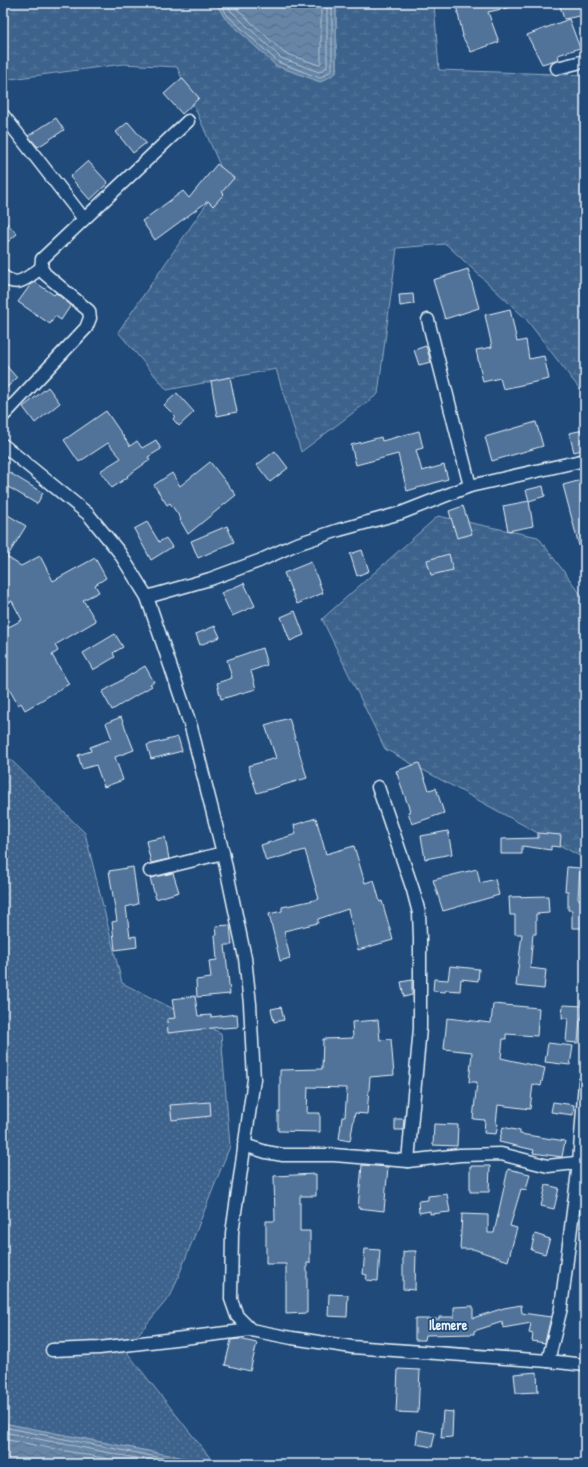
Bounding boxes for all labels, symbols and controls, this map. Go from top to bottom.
district label: Ilemere [429,1315,468,1334]

